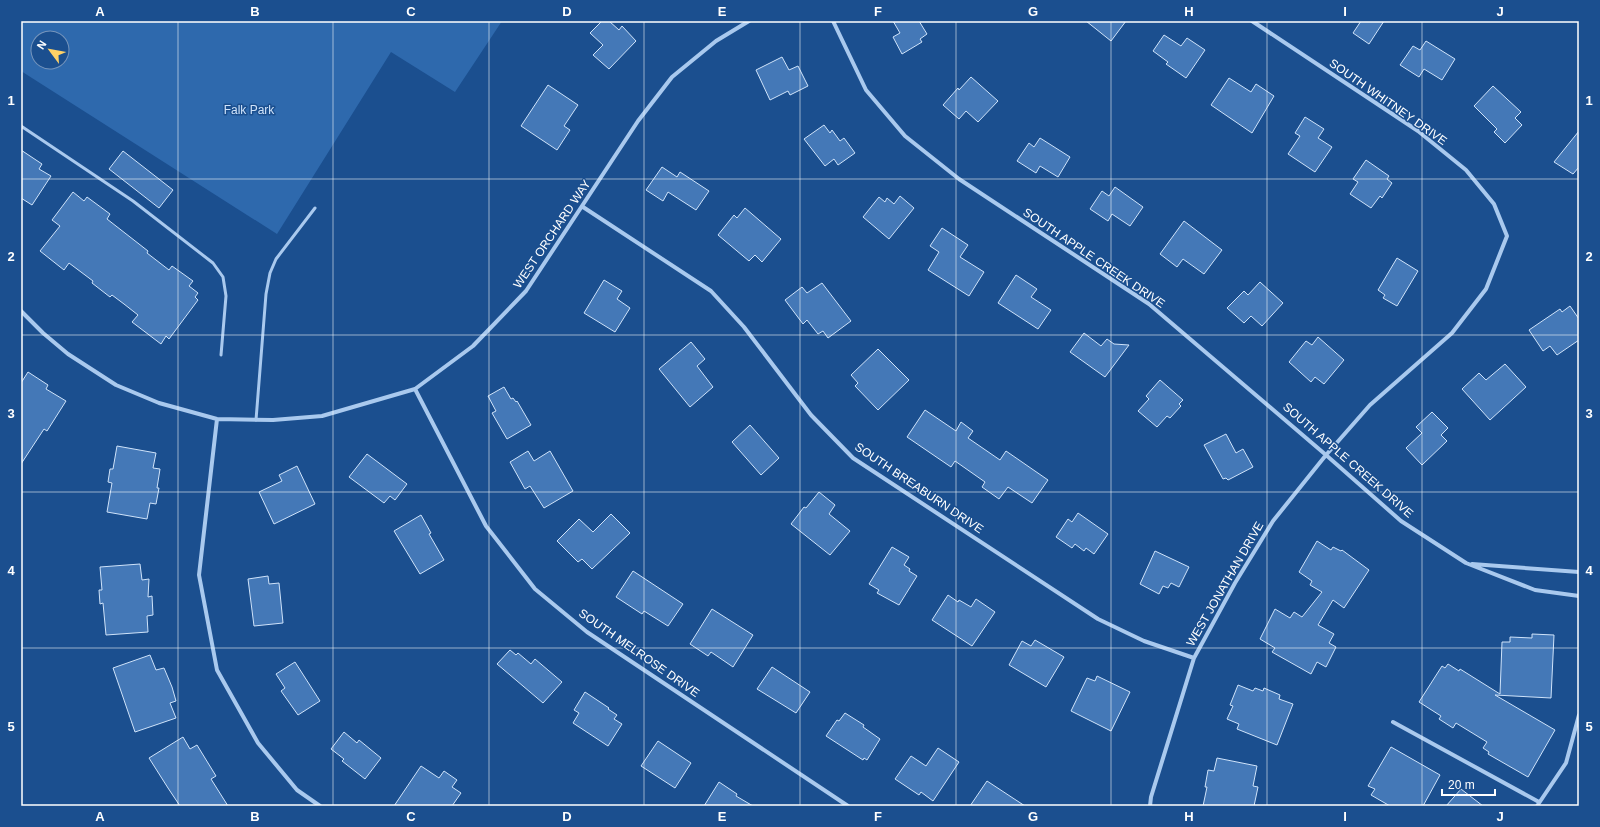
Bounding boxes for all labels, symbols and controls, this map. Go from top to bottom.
text: A [95,4,105,19]
text: B [250,4,260,19]
text: C [406,4,416,19]
text: D [562,4,572,19]
text: E [718,4,727,19]
text: F [874,4,882,19]
text: G [1028,4,1038,19]
text: H [1184,4,1194,19]
text: I [1343,4,1347,19]
text: J [1496,4,1504,19]
north arrow [30,30,70,70]
text: N [34,38,49,51]
street label: SOUTH WHITNEY DRIVE [1326,56,1450,148]
text: 1 [7,93,15,108]
text: 1 [1585,93,1593,108]
park label: Falk Park [224,103,275,117]
street label: WEST ORCHARD WAY [510,177,594,291]
street label: SOUTH APPLE CREEK DRIVE [1020,205,1168,311]
text: 2 [7,249,15,264]
text: 2 [1585,249,1593,264]
street label: SOUTH APPLE CREEK DRIVE [1280,400,1416,520]
text: 3 [7,406,15,421]
text: 3 [1585,406,1593,421]
street label: SOUTH BREABURN DRIVE [852,440,986,536]
street label: WEST JONATHAN DRIVE [1184,519,1266,649]
text: 4 [7,563,15,578]
text: 4 [1585,563,1593,578]
street label: SOUTH MELROSE DRIVE [576,606,702,700]
text: 5 [7,719,15,734]
text: 5 [1585,719,1593,734]
scale bar [1442,771,1495,797]
text: 20 m [1448,778,1475,792]
text: A [95,809,105,824]
text: B [250,809,260,824]
text: C [406,809,416,824]
text: D [562,809,572,824]
text: E [718,809,727,824]
text: F [874,809,882,824]
text: G [1028,809,1038,824]
text: H [1184,809,1194,824]
text: I [1343,809,1347,824]
text: J [1496,809,1504,824]

